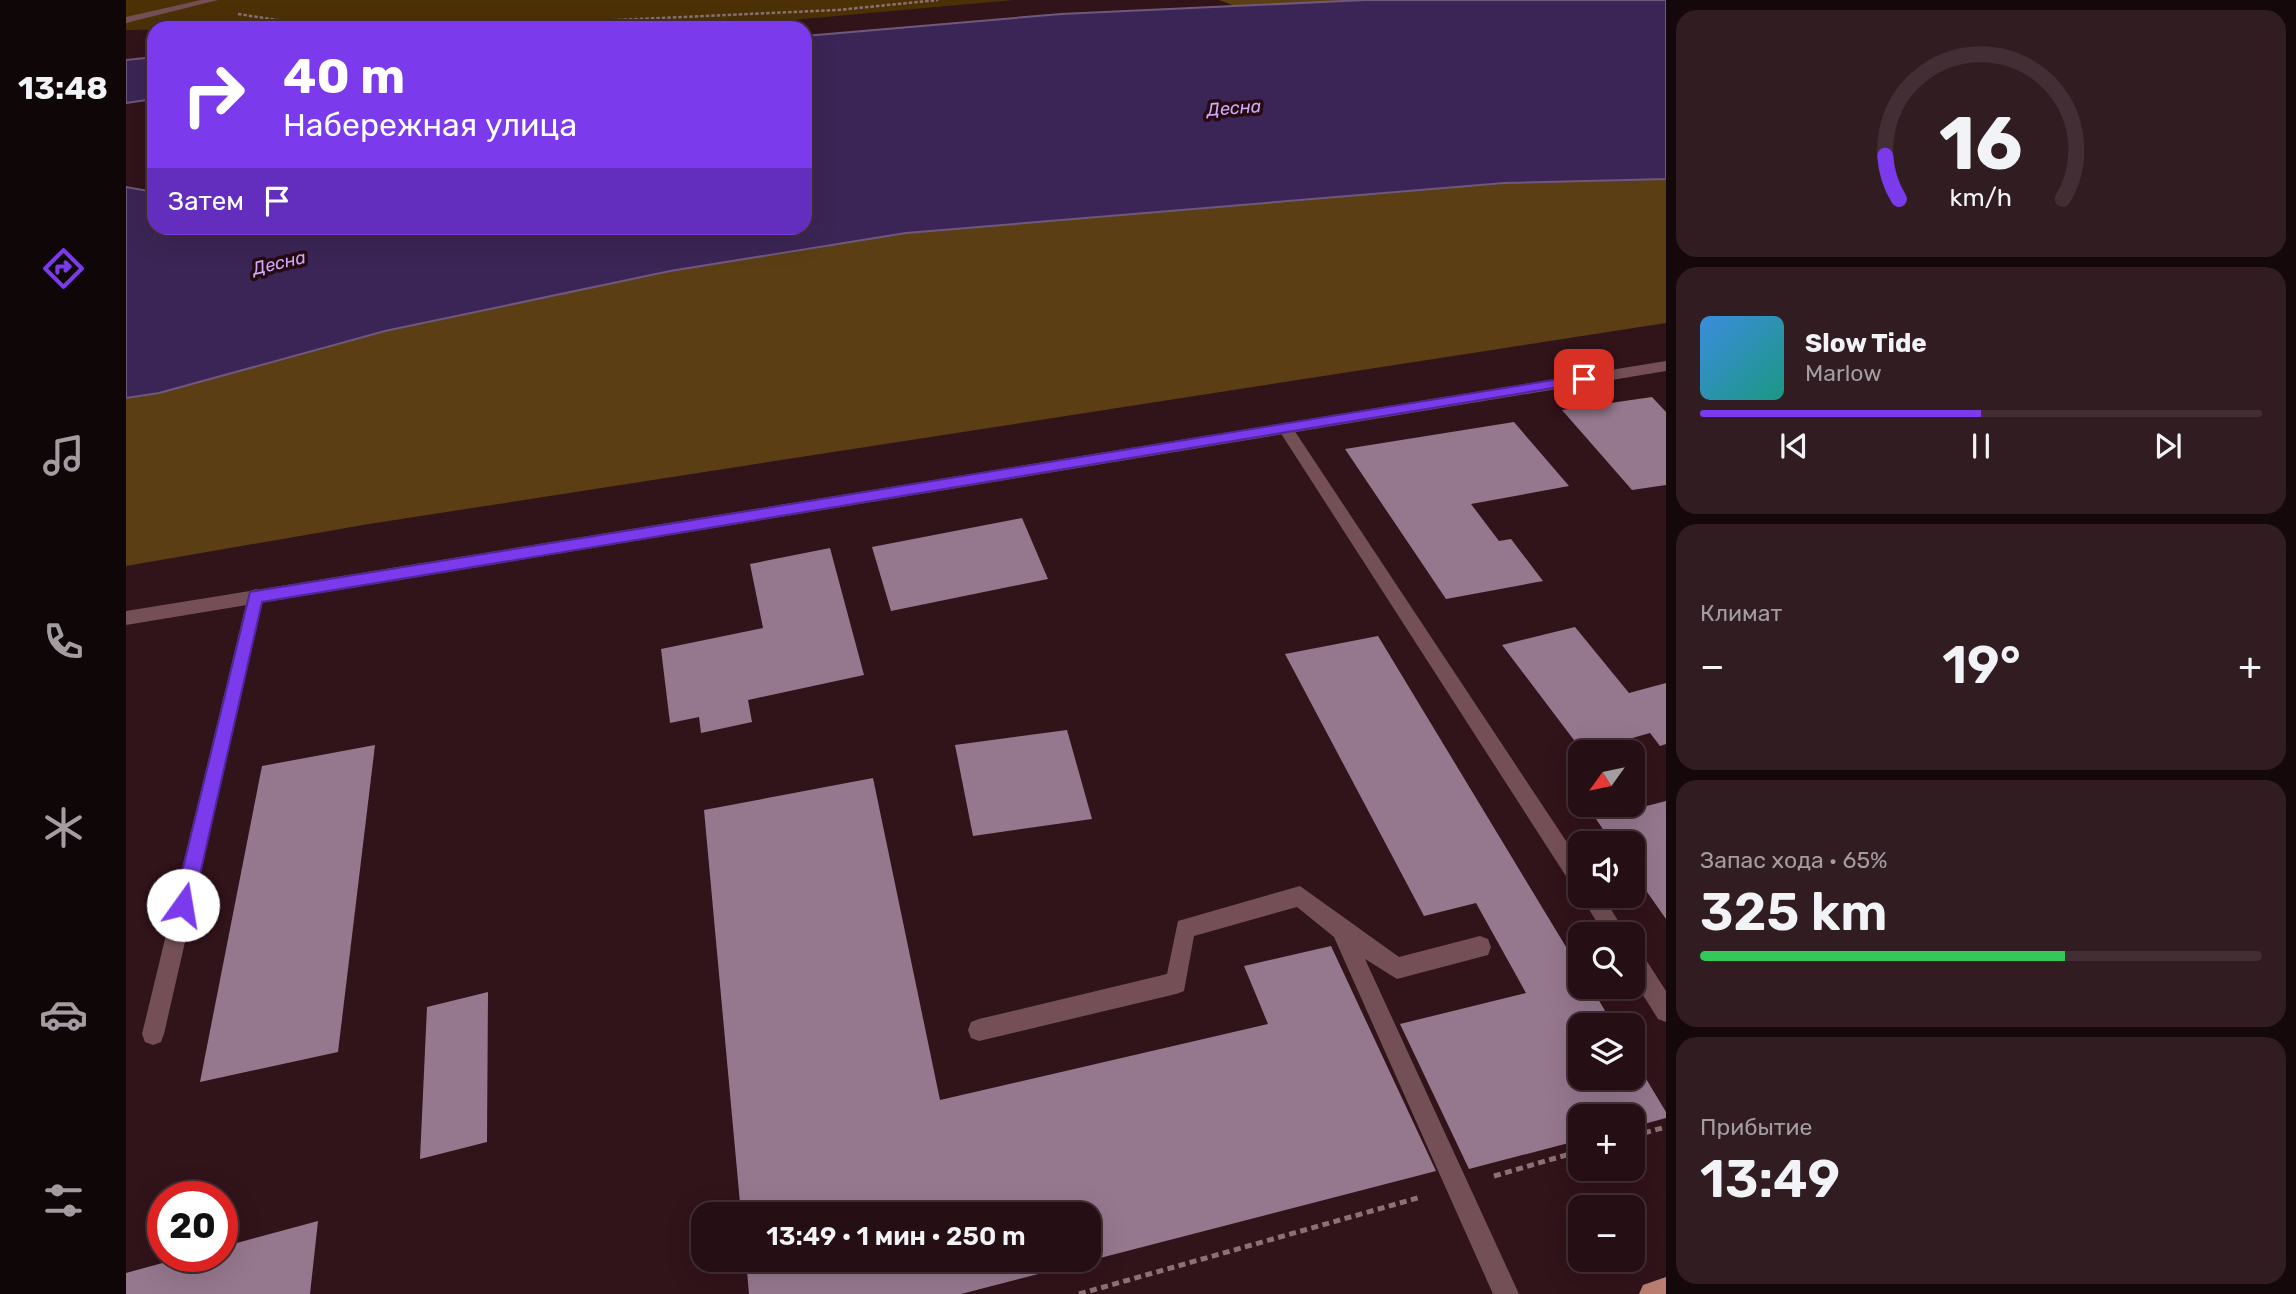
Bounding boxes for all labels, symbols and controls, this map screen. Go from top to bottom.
text: 40 m [283,47,405,105]
icon: right [168,49,259,140]
text: 13:48 [18,69,108,107]
water label: Десна [1204,95,1262,121]
text: 16 [1939,102,2023,188]
text: Набережная улица [283,106,577,144]
icon: arrive [258,182,296,220]
text: km/h [1950,183,2012,212]
text: Затем [168,186,244,217]
icon: directions [39,244,88,293]
water label: Десна [248,246,308,280]
text: Slow Tide [1805,328,1927,359]
pin [1554,349,1614,409]
text: Marlow [1805,359,1882,387]
icon: arrive [1565,360,1603,398]
icon: previous [1775,427,1813,465]
icon: pause [1962,427,2000,465]
icon: next [2149,427,2187,465]
icon: music [39,431,88,480]
text: Климат [1700,599,1782,627]
icon: phone [39,617,88,666]
text: 19° [1942,634,2021,696]
text: − [1700,643,1725,689]
text: + [2238,643,2262,689]
north arrow [1568,740,1645,817]
map controls [1568,740,1645,1272]
icon: climate [39,803,88,852]
button: sound [1568,831,1645,908]
text: Запас хода · 65% [1700,846,1888,874]
position arrow [146,868,220,942]
text: 325 km [1700,881,1888,943]
button: search [1568,922,1645,999]
icon: car [39,990,88,1039]
button: layers [1568,1013,1645,1090]
button: + [1568,1104,1645,1181]
text: Прибытие [1700,1113,1812,1141]
text: 13:49 [1700,1148,1840,1210]
icon: filters [39,1176,88,1225]
speed limit sign: 20 [147,1181,238,1272]
button: − [1568,1195,1645,1272]
text: 13:49 · 1 мин · 250 m [766,1221,1026,1252]

